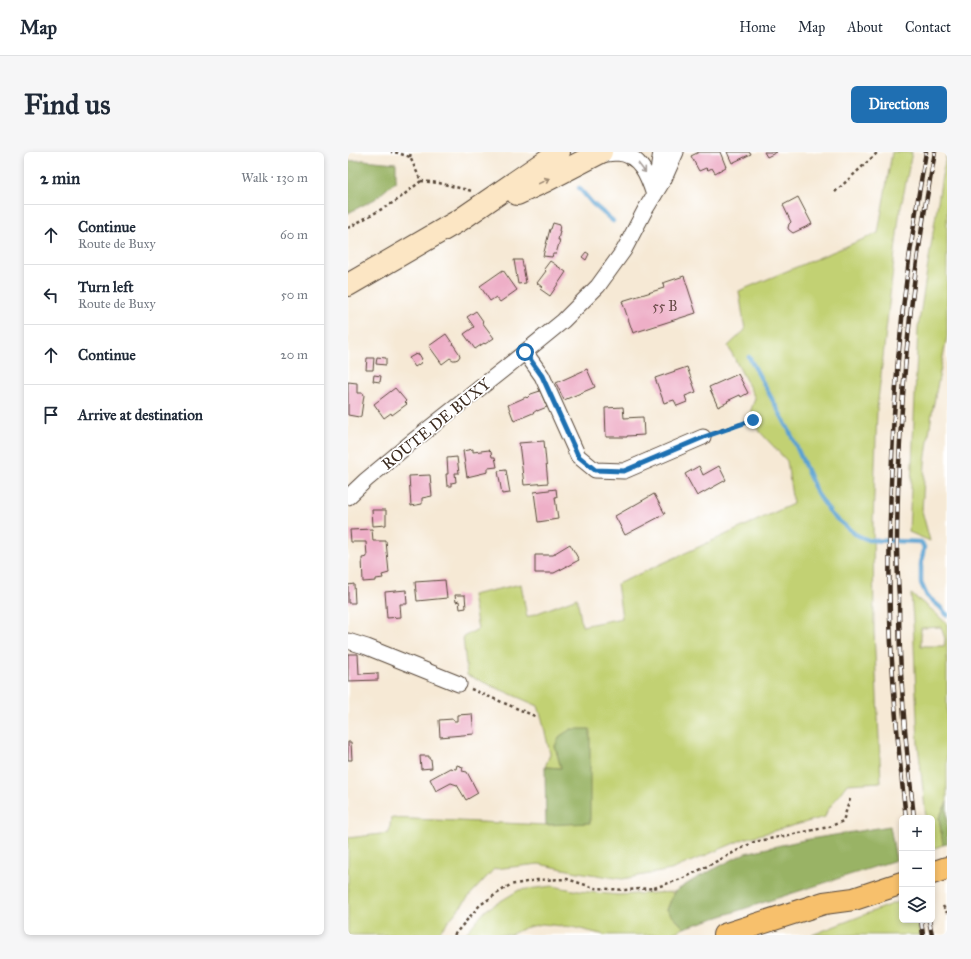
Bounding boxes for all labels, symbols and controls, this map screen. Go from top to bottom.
text: Map [20,16,57,39]
text: Home [739,19,776,36]
text: Map [798,19,825,36]
text: About [847,19,883,36]
text: Contact [905,19,951,36]
button: Directions [851,86,947,123]
text: Find us [24,87,110,122]
one-way arrow [638,163,647,174]
text: 2 min [40,168,80,189]
text: Walk · 130 m [241,170,308,186]
one-way arrow [537,177,549,184]
text: Continue [78,218,136,236]
icon: ahead [40,224,62,246]
text: 60 m [280,227,308,243]
text: Route de Buxy [78,236,156,252]
text: Turn left [78,278,134,296]
icon: left [40,284,62,306]
text: 50 m [281,287,308,303]
text: Route de Buxy [78,296,156,312]
house number: 55 B [652,298,678,315]
route start [516,343,534,361]
icon: ahead [40,344,62,366]
text: Continue [78,346,136,364]
text: 20 m [280,347,308,363]
street label: ROUTE DE BUXY [378,374,495,474]
icon: arrive [40,404,62,426]
text: Arrive at destination [78,406,203,424]
route end [744,411,762,429]
map controls [899,815,935,923]
button: + [899,815,935,851]
button: − [899,851,935,887]
button: layers [899,887,935,923]

